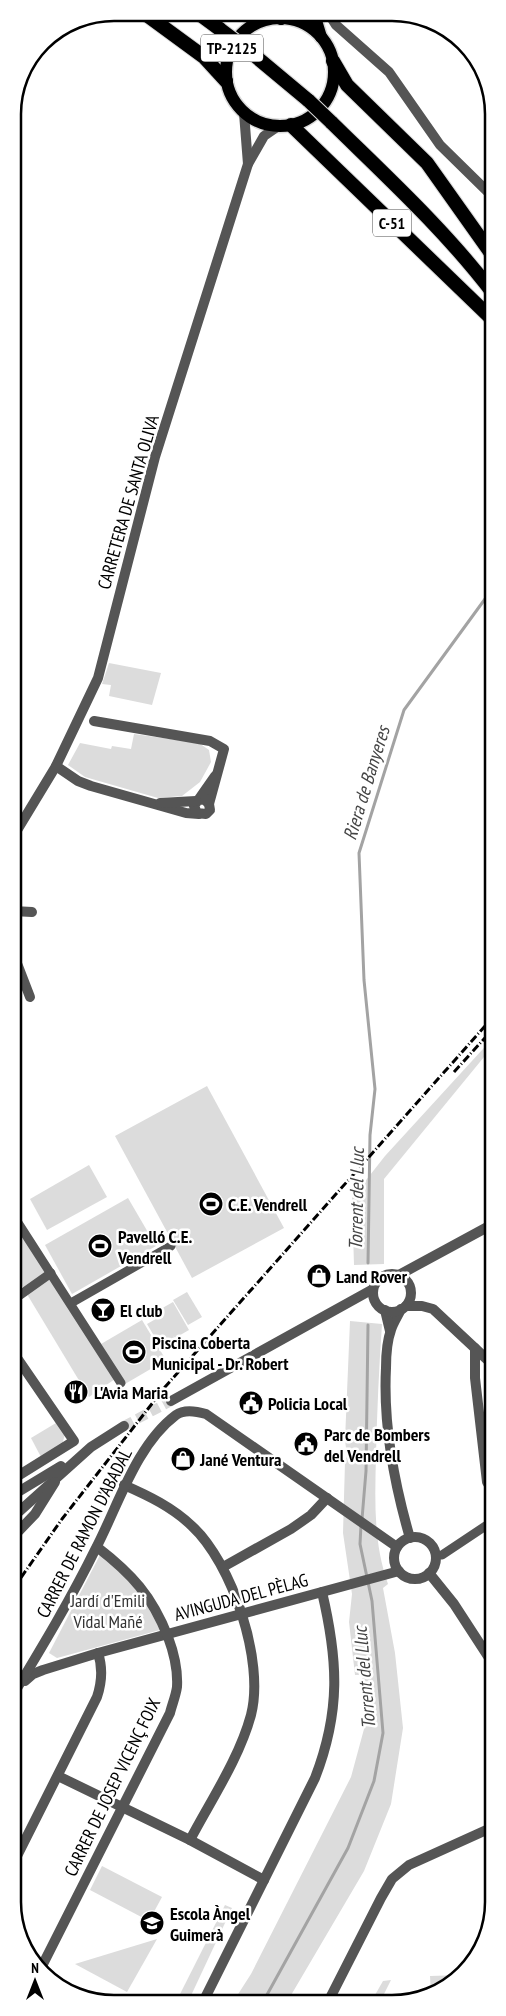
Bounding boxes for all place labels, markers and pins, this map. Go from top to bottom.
sports icon: C.E. Vendrell [198,1191,224,1217]
place label: C.E. Vendrell [228,1193,308,1216]
place label: Pavelló C.E. Vendrell [117,1225,192,1269]
sports icon: Pavelló C.E. Vendrell [87,1233,113,1259]
shop icon: Land Rover [306,1263,332,1289]
place label: Land Rover [336,1265,408,1288]
bar icon: El club [90,1297,116,1323]
place label: El club [120,1299,163,1322]
place label: Piscina Coberta Municipal - Dr. Robert [152,1331,289,1375]
sports icon: Piscina Coberta Municipal - Dr. Robert [121,1339,147,1365]
restaurant icon: L'Avia Maria [63,1379,89,1405]
place label: L'Avia Maria [94,1381,168,1404]
public building icon: Policia Local [238,1390,264,1416]
place label: Policia Local [268,1392,348,1415]
place label: Parc de Bombers del Vendrell [324,1423,430,1467]
public building icon: Parc de Bombers del Vendrell [293,1431,319,1457]
shop icon: Jané Ventura [170,1446,196,1472]
place label: Jané Ventura [199,1448,281,1471]
place label: Escola Àngel Guimerà [170,1902,251,1946]
school or university icon: Escola Àngel Guimerà [139,1910,165,1936]

